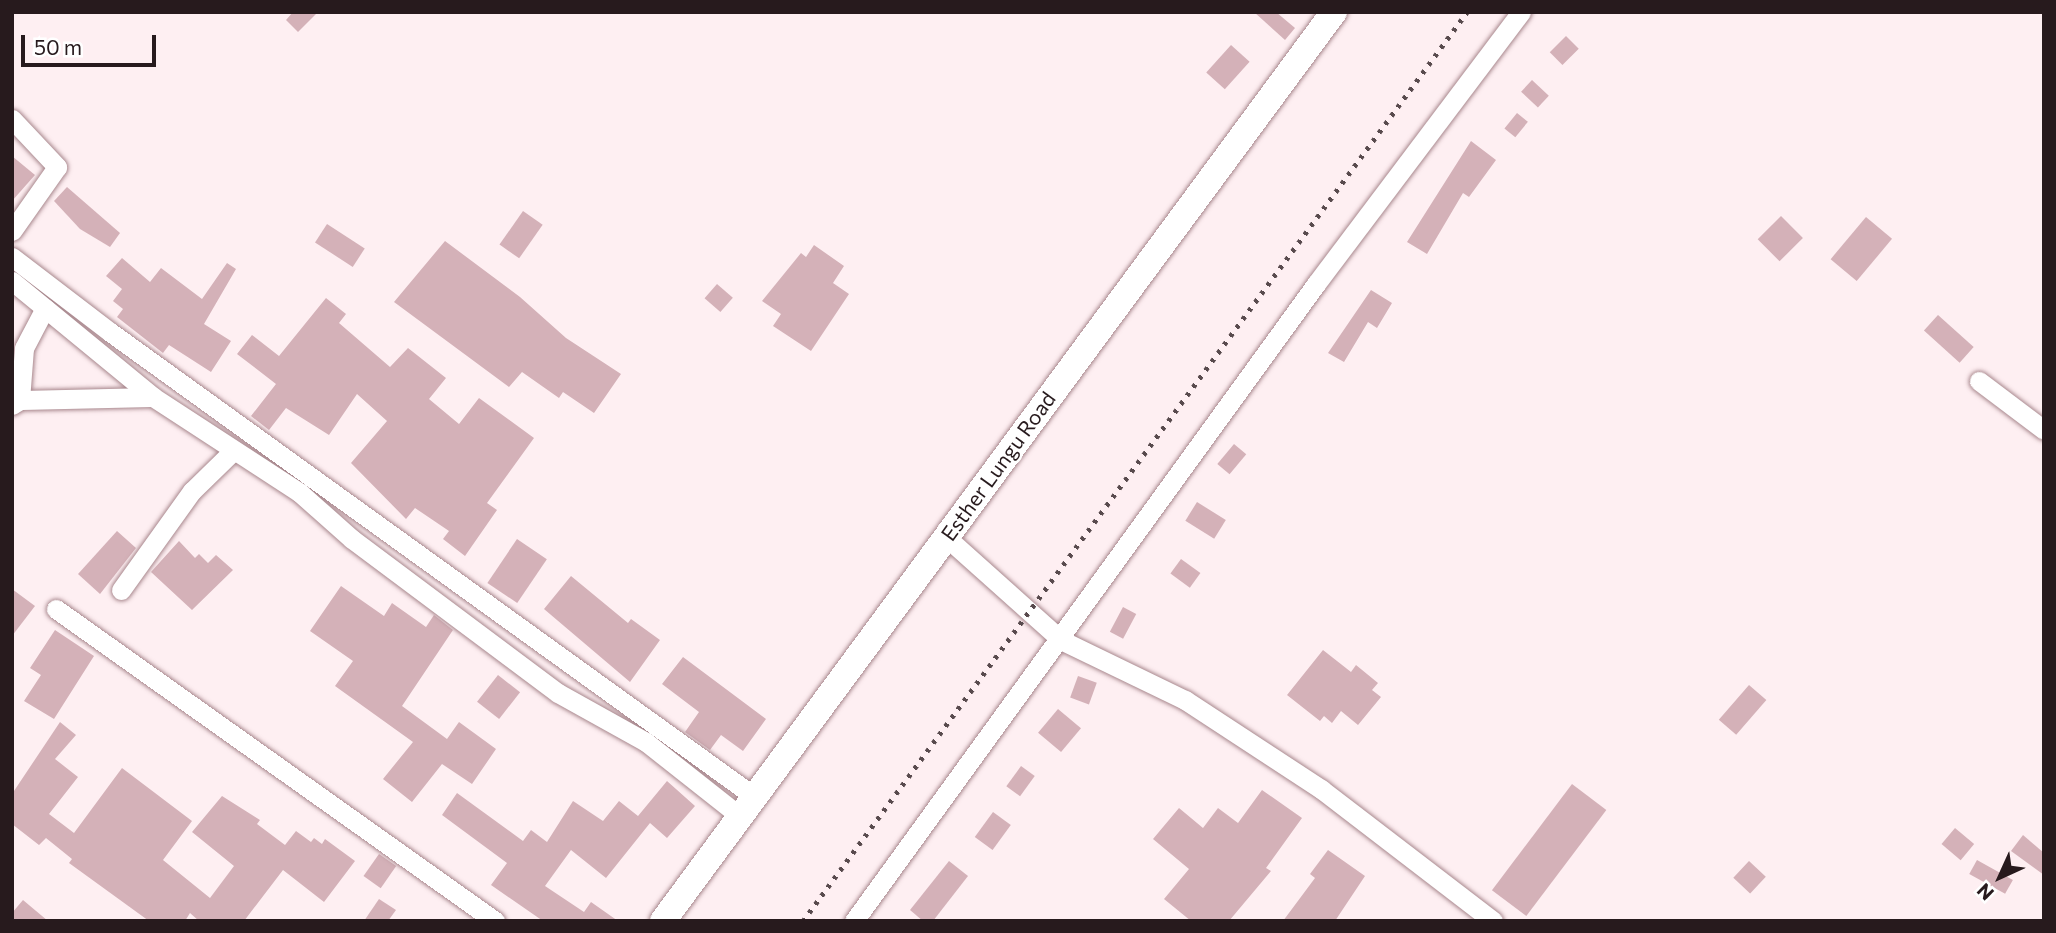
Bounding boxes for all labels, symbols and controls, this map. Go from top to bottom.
scale bar [24,21,159,65]
text: 50 m [34,34,82,59]
street label: Esther Lungu Road [935,387,1061,545]
north arrow [1965,842,2035,912]
text: N [1972,879,1998,905]

